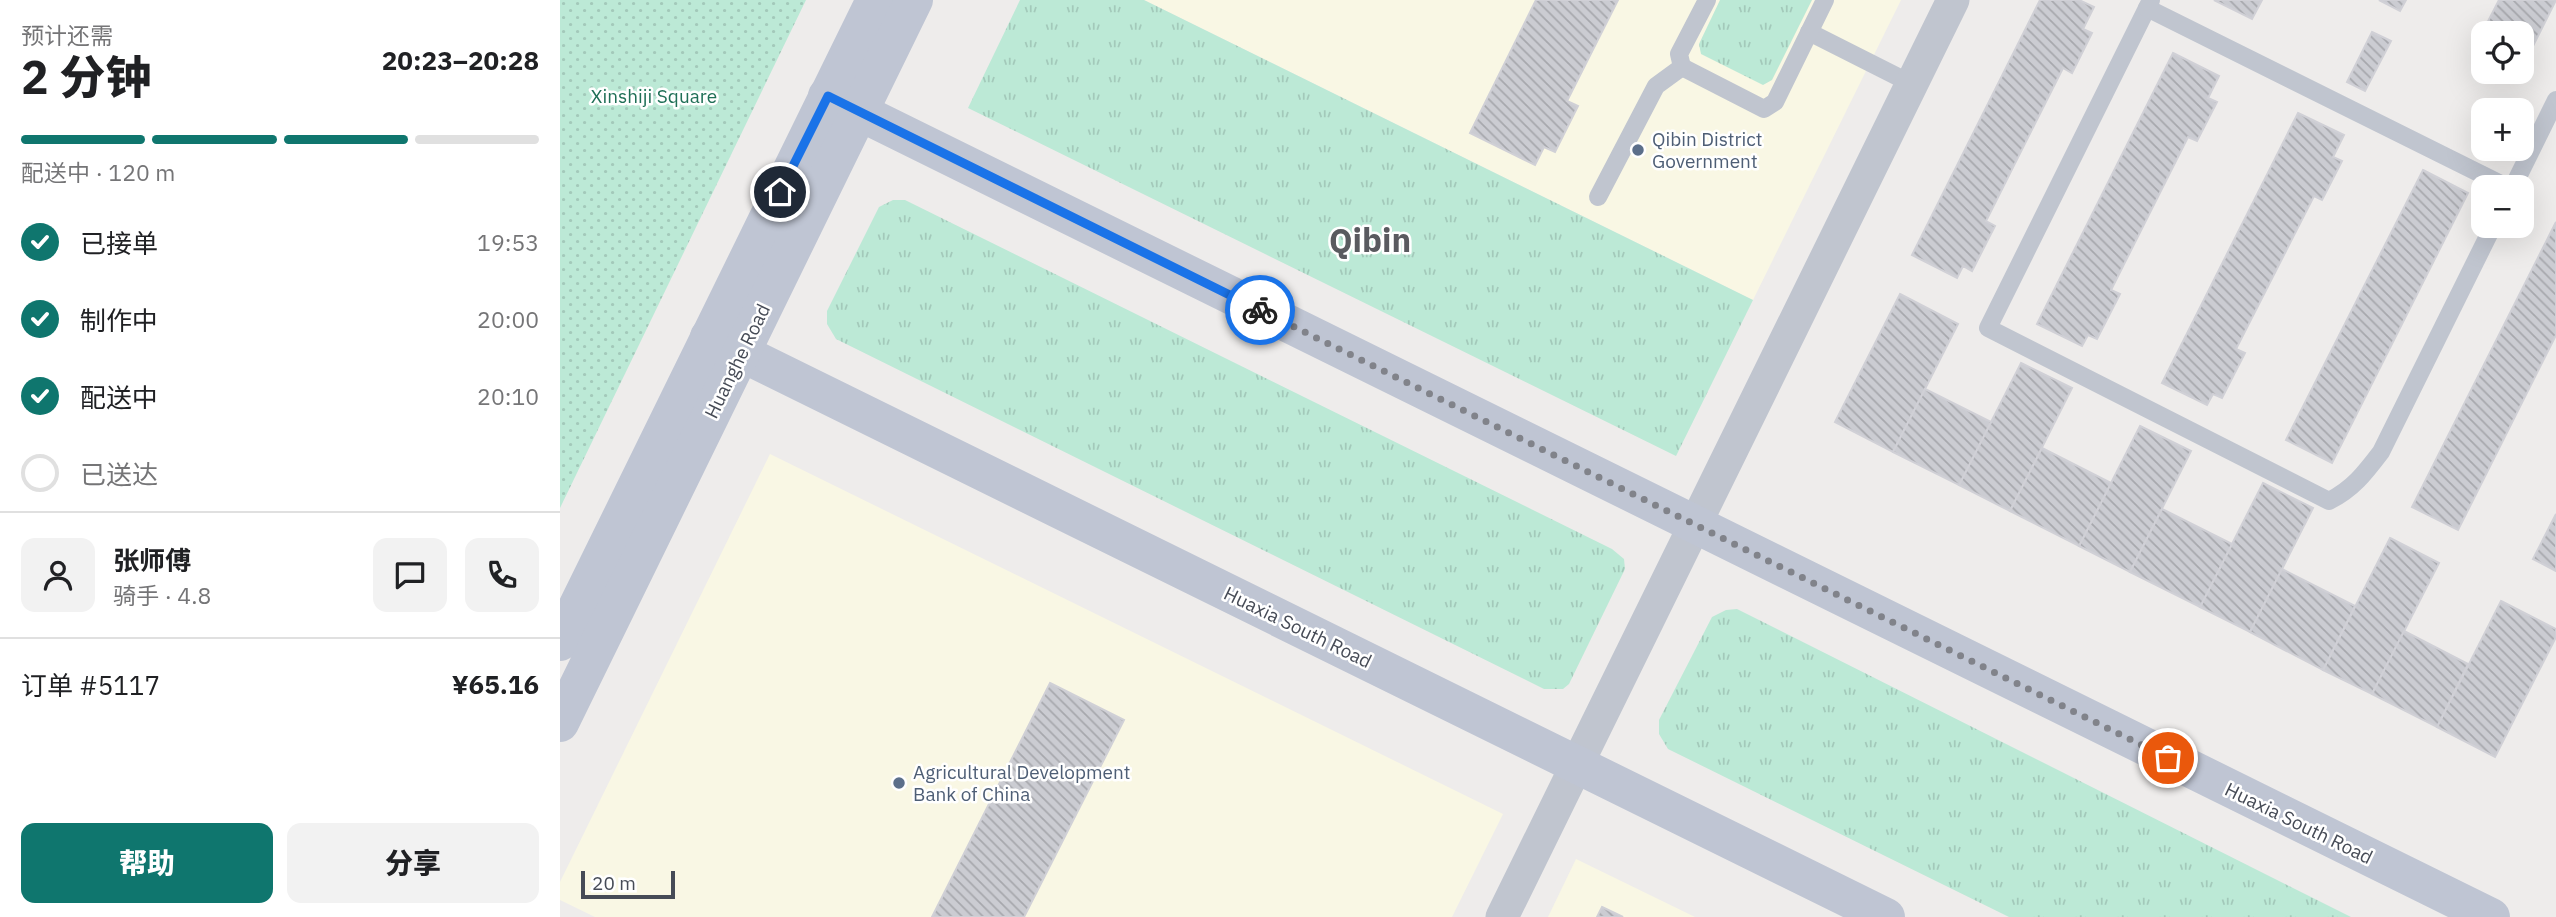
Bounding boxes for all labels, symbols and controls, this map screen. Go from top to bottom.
text: 预计还需 [21,20,113,50]
map controls [2471,21,2534,238]
button: locate [2471,21,2534,84]
text: 20:23–20:28 [382,43,539,77]
text: 2 分钟 [21,47,151,107]
park label: Xinshiji Square [591,84,717,108]
button: + [2471,98,2534,161]
place label: Qibin District Government [1652,127,1763,173]
marker: Qibin District Government [1630,142,1646,158]
text: 配送中 · 120 m [21,157,175,187]
pin [750,162,810,222]
icon: home [761,173,799,211]
button: − [2471,175,2534,238]
district label: Qibin [1329,218,1411,261]
icon: check [21,223,59,261]
text: 已接单 [80,226,158,260]
text: 19:53 [477,227,539,257]
courier [1225,275,1295,345]
icon: bike [1241,291,1279,329]
icon: check [21,300,59,338]
street label: Huanghe Road [699,300,775,422]
text: 制作中 [80,303,158,337]
text: 20:00 [477,304,539,334]
icon: check [21,377,59,415]
text: 配送中 [80,380,158,414]
text: 20:10 [477,381,539,411]
text: 已送达 [80,457,158,491]
button: person [21,538,95,612]
button: chat [373,538,447,612]
button: phone [465,538,539,612]
text: 张师傅 [113,543,191,577]
text: 骑手 · 4.8 [113,580,211,610]
street label: Huaxia South Road [1220,581,1376,673]
text: ¥65.16 [452,667,539,701]
text: 订单 #5117 [21,668,160,702]
pin [2138,728,2198,788]
icon: bag [2149,739,2187,777]
place label: Agricultural Development Bank of China [913,760,1130,806]
marker: Agricultural Development Bank of China [891,775,907,791]
street label: Huaxia South Road [2221,777,2377,869]
button: 帮助 [21,823,273,903]
button: 分享 [287,823,539,903]
scale bar [581,868,676,900]
text: 20 m [592,871,636,895]

